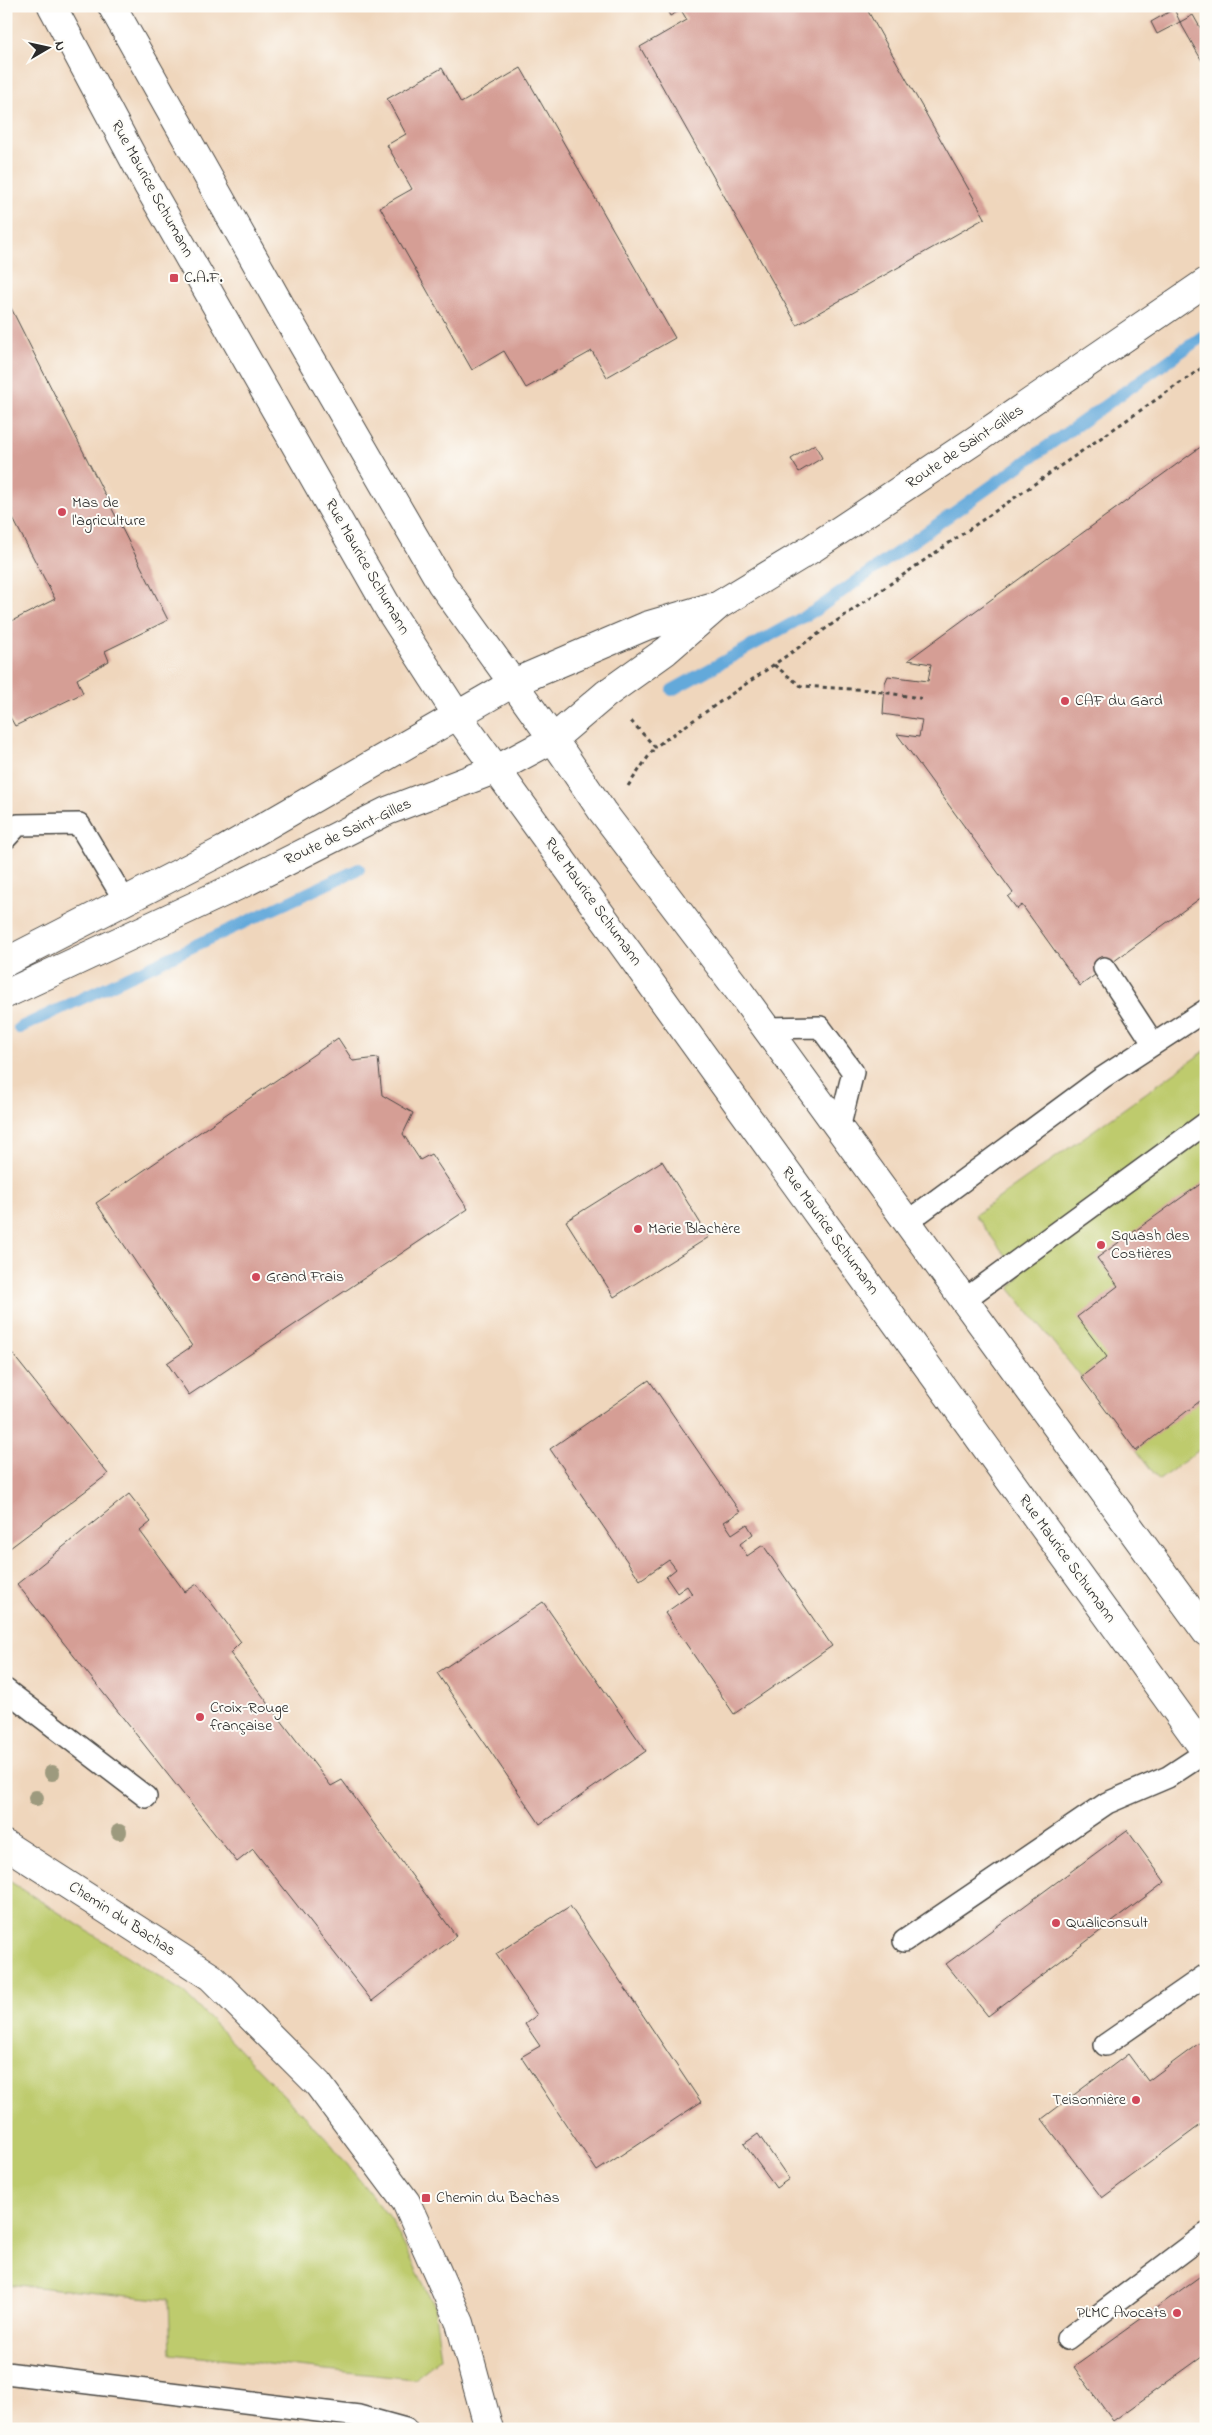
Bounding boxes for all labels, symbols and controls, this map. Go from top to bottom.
north arrow [22,22,72,72]
text: N [48,40,70,53]
street label: Rue Maurice Schumann [104,116,200,262]
place label: C.A.F. [184,266,223,290]
marker: C.A.F. [168,272,180,284]
street label: Route de Saint-Gilles [901,399,1029,495]
place label: Mas de l'agriculture [72,491,146,533]
street label: Rue Maurice Schumann [318,494,416,640]
marker: Mas de l'agriculture [56,506,68,518]
place label: CAF du Gard [1075,689,1163,713]
marker: CAF du Gard [1059,695,1071,707]
street label: Route de Saint-Gilles [281,792,415,872]
street label: Rue Maurice Schumann [538,833,648,971]
street label: Rue Maurice Schumann [775,1162,885,1300]
place label: Marie Blachère [648,1217,741,1241]
marker: Marie Blachère [632,1223,644,1235]
place label: Squash des Costières [1111,1224,1190,1266]
marker: Squash des Costières [1095,1239,1107,1251]
place label: Grand Frais [266,1265,344,1289]
marker: Grand Frais [250,1271,262,1283]
street label: Rue Maurice Schumann [1012,1490,1122,1628]
place label: Croix-Rouge française [210,1696,290,1738]
marker: Croix-Rouge française [194,1711,206,1723]
street label: Chemin du Bachas [64,1875,180,1963]
place label: Qualiconsult [1066,1911,1149,1935]
marker: Qualiconsult [1050,1917,1062,1929]
place label: Teisonnière [1052,2088,1127,2112]
marker: Teisonnière [1130,2094,1142,2106]
place label: Chemin du Bachas [436,2186,560,2210]
marker: Chemin du Bachas [420,2192,432,2204]
place label: PLMC Avocats [1077,2301,1167,2325]
marker: PLMC Avocats [1171,2307,1183,2319]

